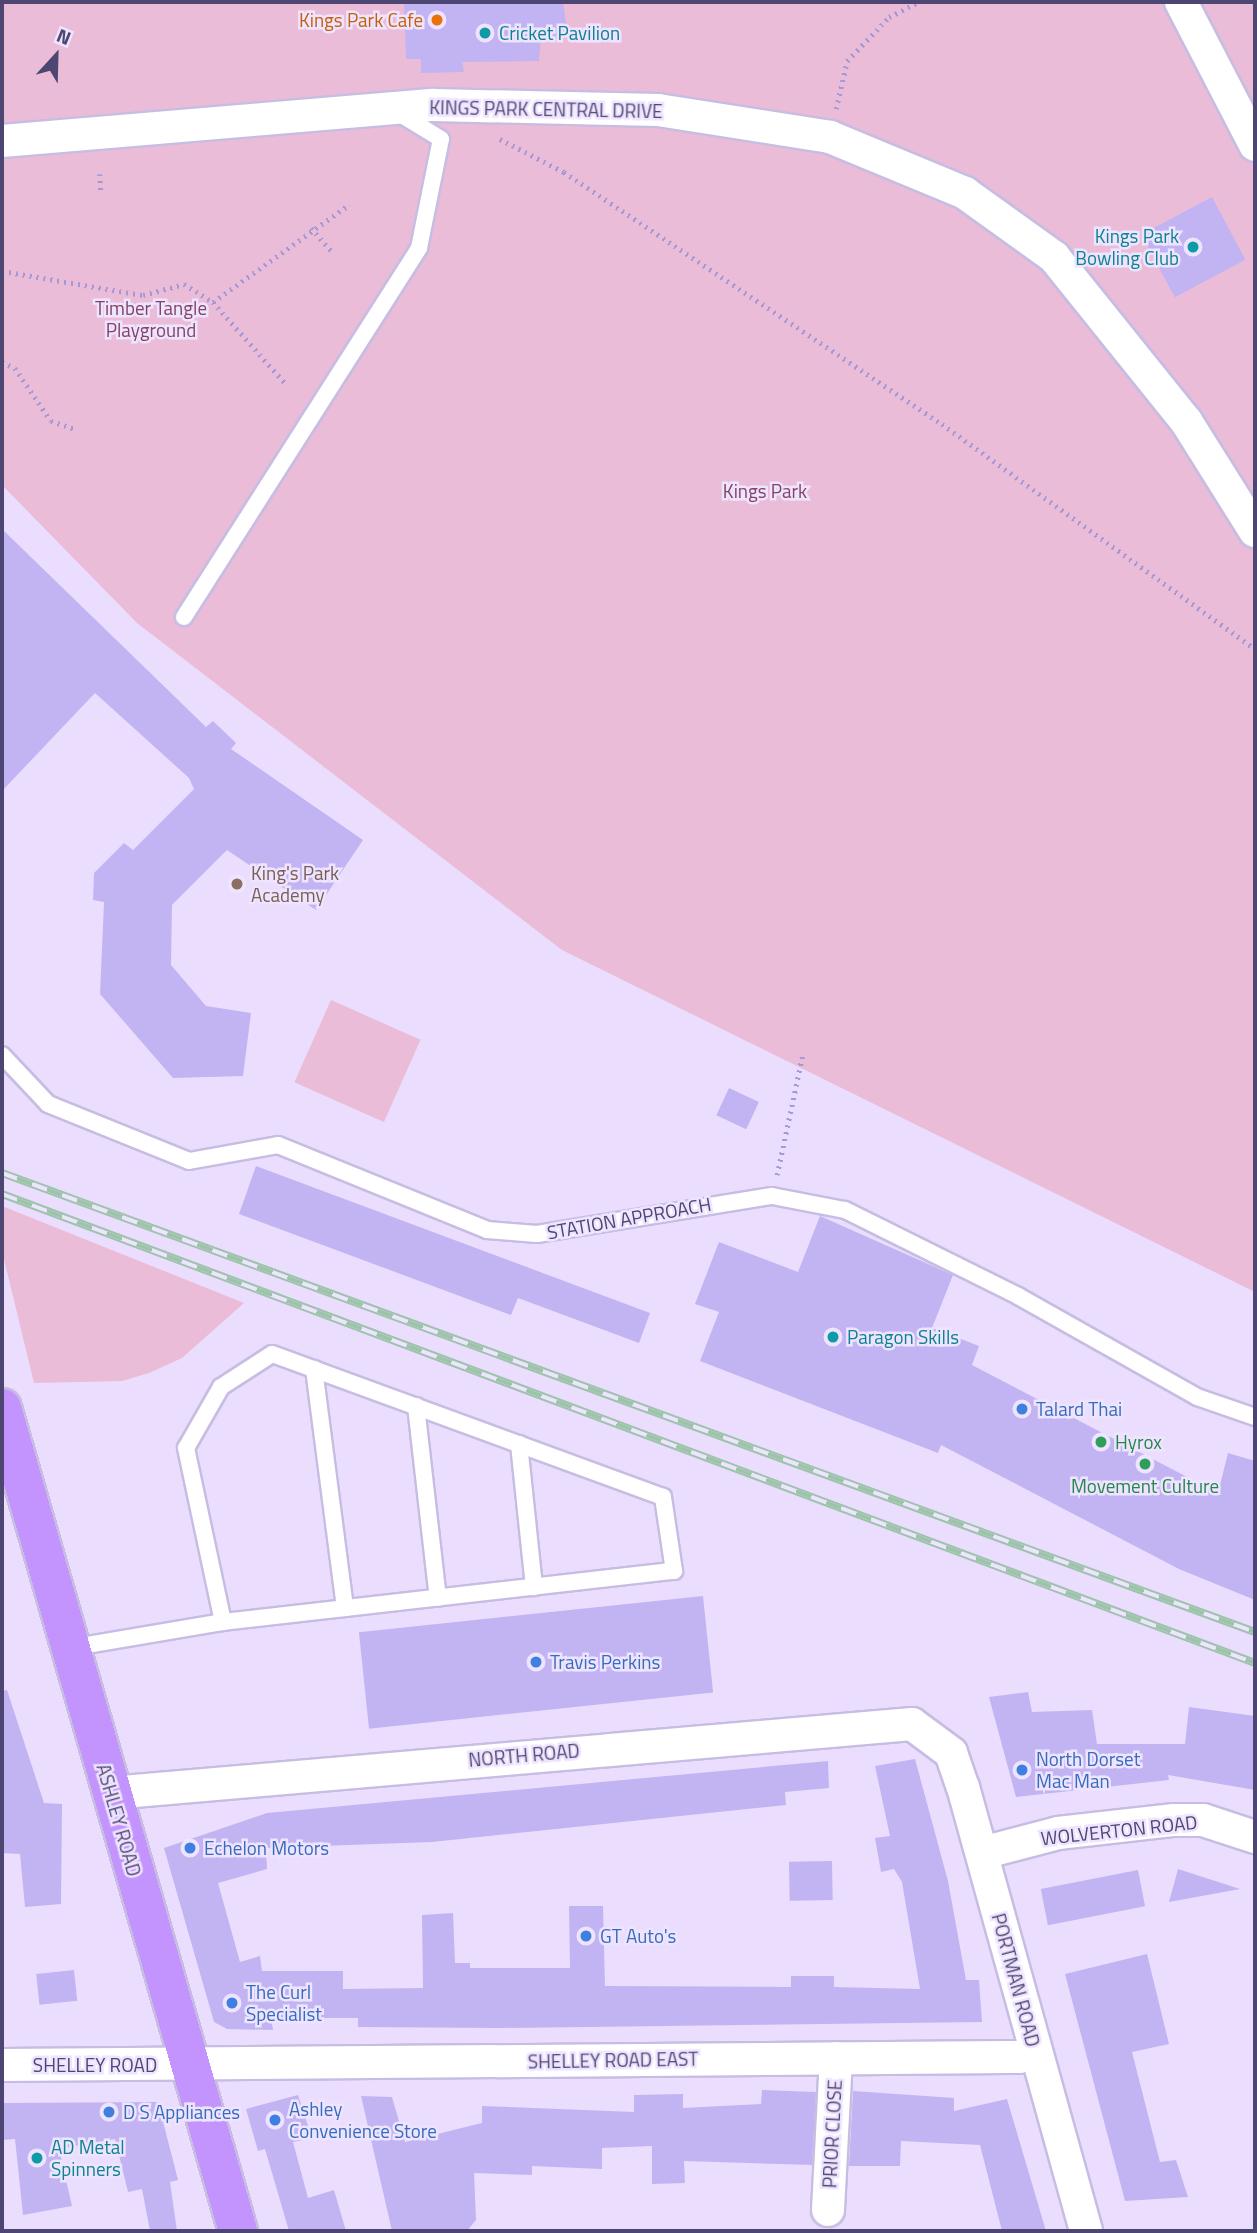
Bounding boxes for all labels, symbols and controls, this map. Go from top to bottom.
place label: Kings Park Cafe [299,9,423,31]
marker: Kings Park Cafe [429,12,445,28]
text: N [53,20,76,52]
north arrow [21,21,91,91]
place label: Cricket Pavilion [499,22,620,44]
marker: Cricket Pavilion [477,25,493,41]
street label: KINGS PARK CENTRAL DRIVE [429,96,663,122]
place label: Kings Park Bowling Club [1075,225,1179,269]
marker: Kings Park Bowling Club [1185,239,1201,255]
park label: Timber Tangle Playground [95,297,207,341]
park label: Kings Park [723,480,807,502]
place label: King's Park Academy [251,862,339,906]
marker: King's Park Academy [229,876,245,892]
street label: STATION APPROACH [545,1192,713,1244]
place label: Paragon Skills [847,1326,959,1348]
marker: Paragon Skills [825,1329,841,1345]
place label: Talard Thai [1036,1398,1122,1420]
marker: Talard Thai [1014,1401,1030,1417]
place label: Hyrox [1115,1431,1162,1453]
marker: Hyrox [1093,1434,1109,1450]
marker: Movement Culture [1137,1456,1153,1472]
place label: Movement Culture [1071,1475,1219,1497]
place label: Travis Perkins [550,1651,660,1673]
marker: Travis Perkins [528,1654,544,1670]
street label: NORTH ROAD [467,1739,581,1771]
place label: North Dorset Mac Man [1036,1748,1140,1792]
street label: ASHLEY ROAD [92,1761,146,1879]
marker: North Dorset Mac Man [1014,1762,1030,1778]
street label: WOLVERTON ROAD [1040,1810,1198,1850]
place label: Echelon Motors [204,1837,329,1859]
marker: Echelon Motors [182,1840,198,1856]
street label: PORTMAN ROAD [987,1911,1045,2049]
place label: GT Auto's [600,1925,676,1947]
marker: GT Auto's [578,1928,594,1944]
place label: The Curl Specialist [246,1981,322,2025]
marker: The Curl Specialist [224,1995,240,2011]
street label: SHELLEY ROAD EAST [528,2047,698,2073]
street label: SHELLEY ROAD [33,2054,157,2076]
street label: PRIOR CLOSE [818,2079,846,2189]
place label: Ashley Convenience Store [289,2098,437,2142]
place label: D S Appliances [123,2101,240,2123]
marker: D S Appliances [101,2104,117,2120]
marker: Ashley Convenience Store [267,2112,283,2128]
place label: AD Metal Spinners [51,2136,125,2180]
marker: AD Metal Spinners [29,2150,45,2166]

